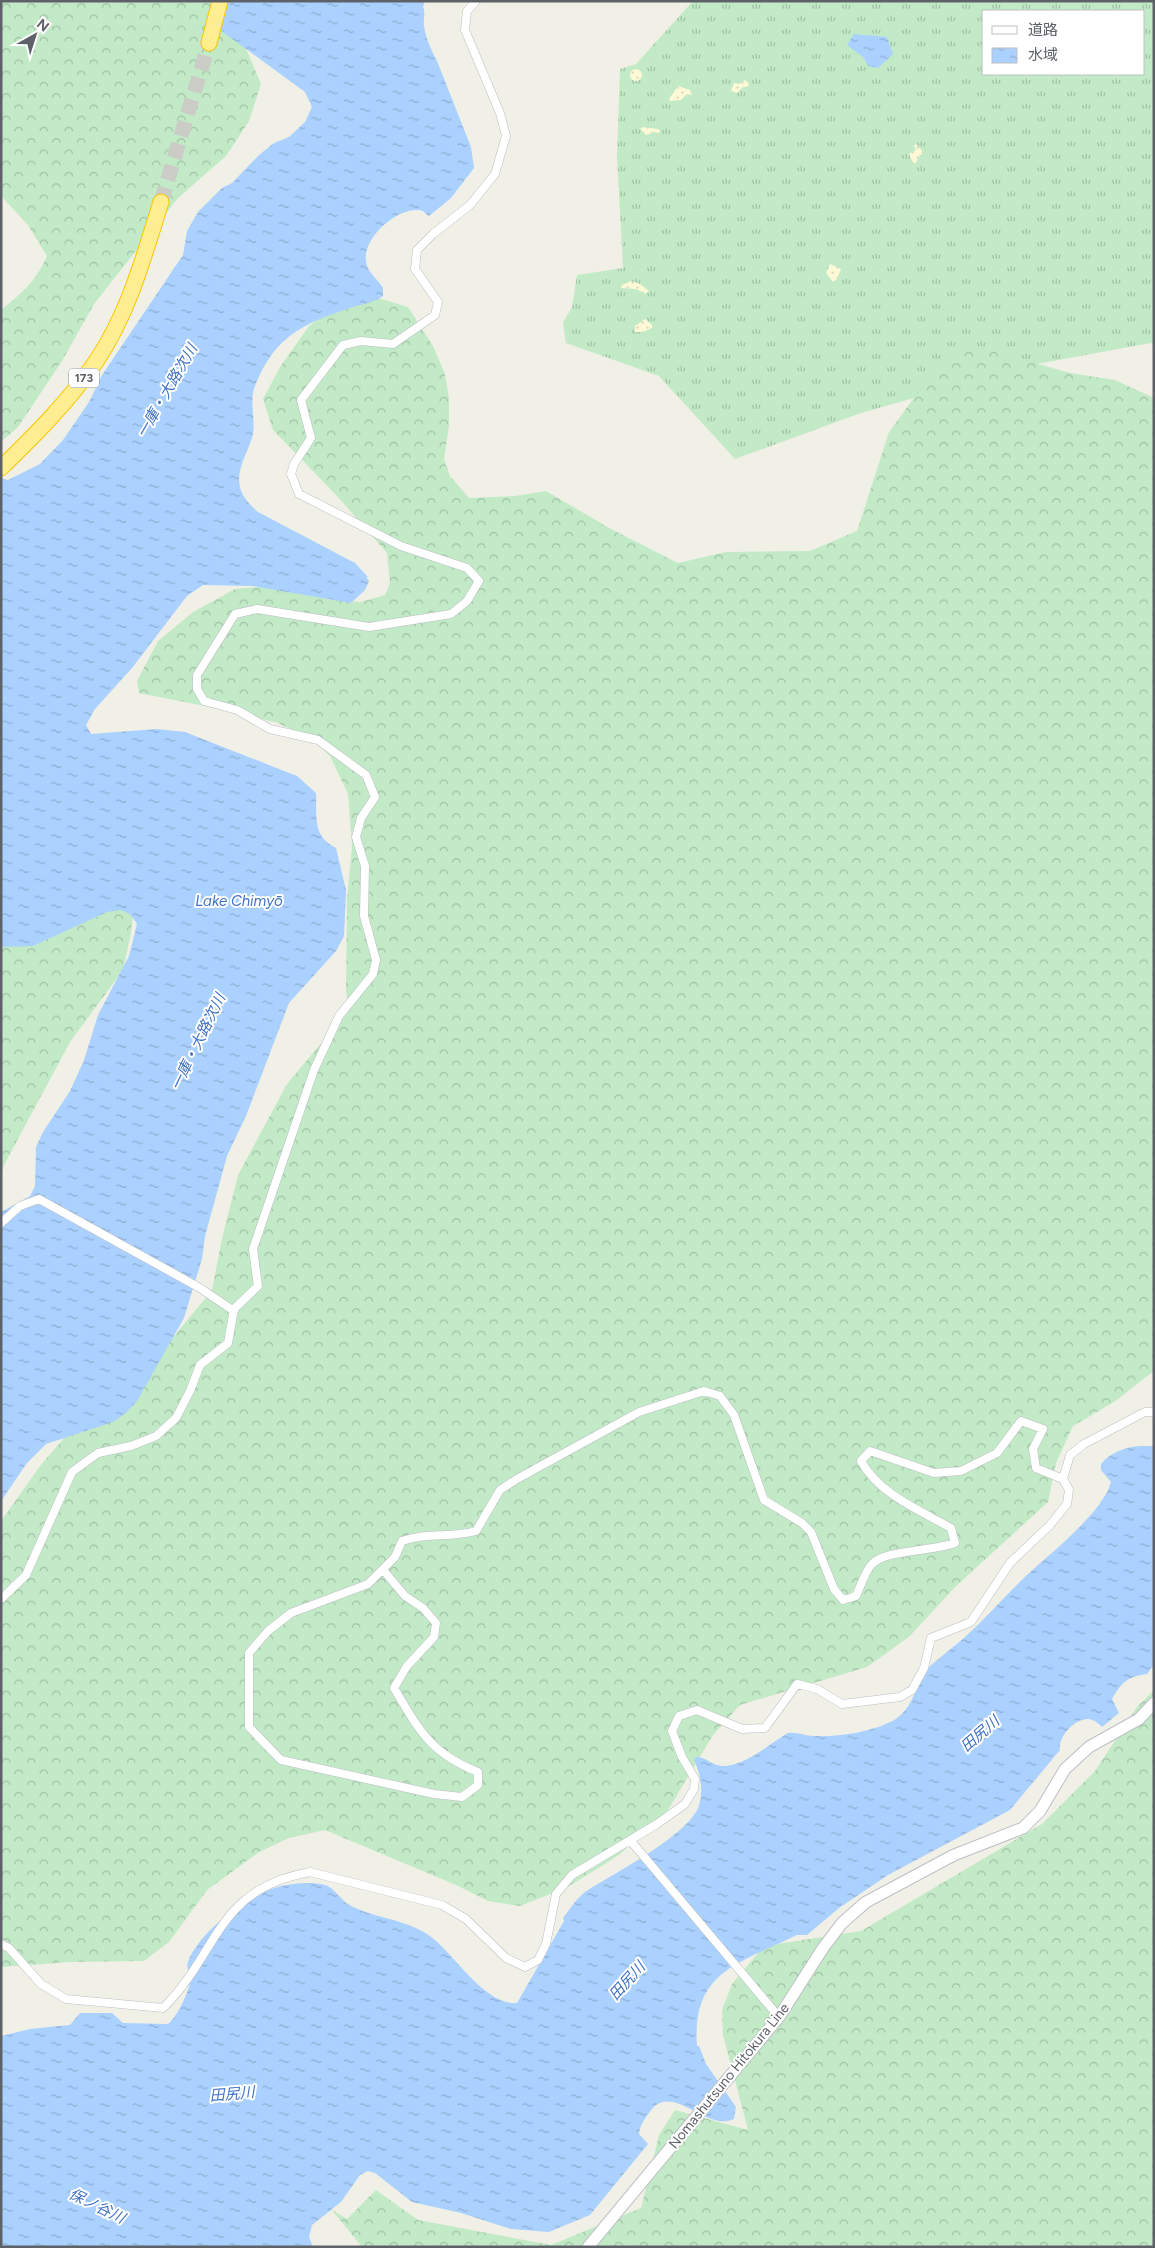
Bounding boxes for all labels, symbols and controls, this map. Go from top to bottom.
north arrow [10,10,60,60]
legend [982,10,1145,75]
text: N [33,15,52,35]
text: 道路 [1028,21,1058,39]
text: 水域 [1028,46,1058,64]
water label: 一庫・大路次川 [133,339,202,441]
road number: 173 [69,368,99,388]
water label: Lake Chimyō [195,892,283,910]
water label: 一庫・大路次川 [167,989,230,1093]
water label: 田尻川 [957,1711,1004,1756]
water label: 田尻川 [605,1957,650,2004]
street label: Nomashutsuno Hitokura Line [665,2000,793,2152]
water label: 田尻川 [209,2083,257,2105]
water label: 保ノ谷川 [66,2185,130,2228]

